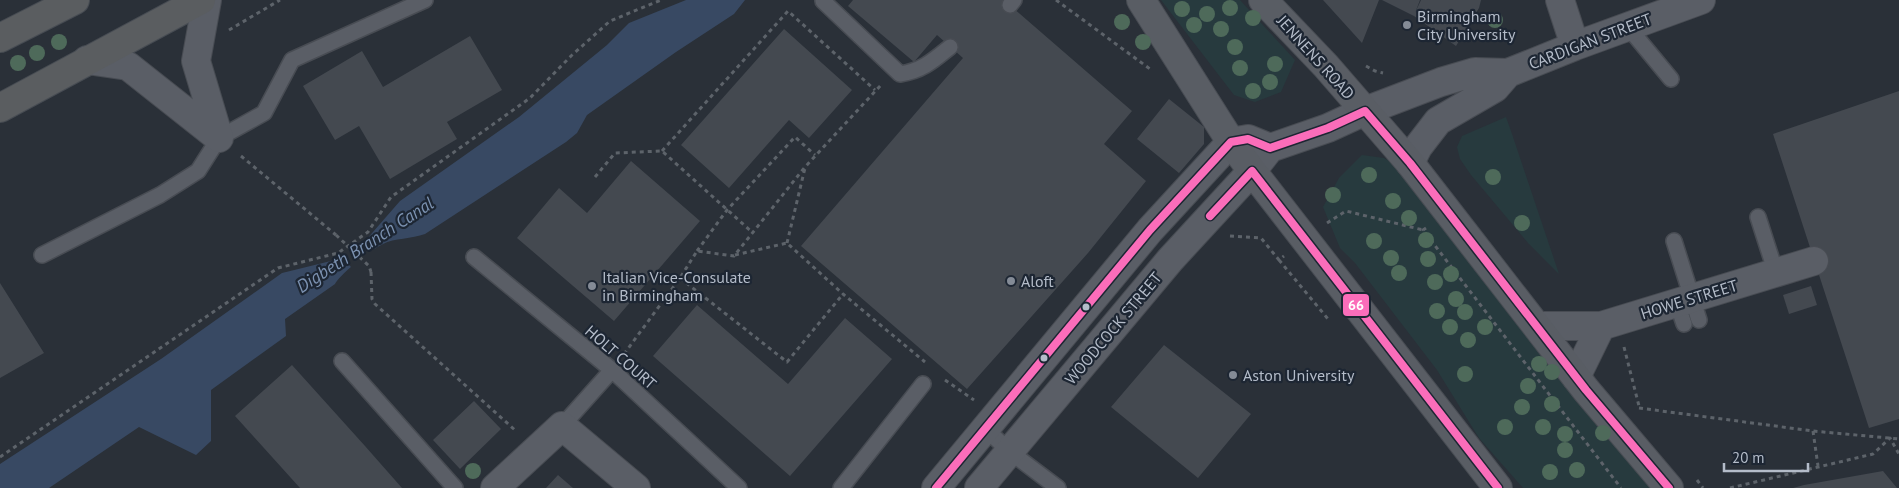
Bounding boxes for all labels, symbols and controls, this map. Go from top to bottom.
place label: Birmingham City University [1417,6,1516,44]
street label: CARDIGAN STREET [1526,8,1654,74]
street label: JENNENS ROAD [1272,10,1359,103]
marker: Birmingham City University [1401,19,1413,31]
water label: Digbeth Branch Canal [292,191,438,298]
place label: Italian Vice-Consulate in Birmingham [602,267,751,305]
street label: WOODCOCK STREET [1060,268,1166,388]
place label: Aloft [1021,271,1054,291]
marker: Aloft [1005,275,1017,287]
street label: HOWE STREET [1638,275,1740,323]
marker: Italian Vice-Consulate in Birmingham [586,280,598,292]
line badge: 66 [1342,293,1370,317]
text: 66 [1348,296,1364,314]
unlabelled marker [1081,302,1091,312]
street label: HOLT COURT [581,321,661,394]
unlabelled marker [1039,353,1049,363]
place label: Aston University [1243,365,1355,385]
marker: Aston University [1227,369,1239,381]
scale bar [1724,440,1808,472]
text: 20 m [1732,448,1765,467]

